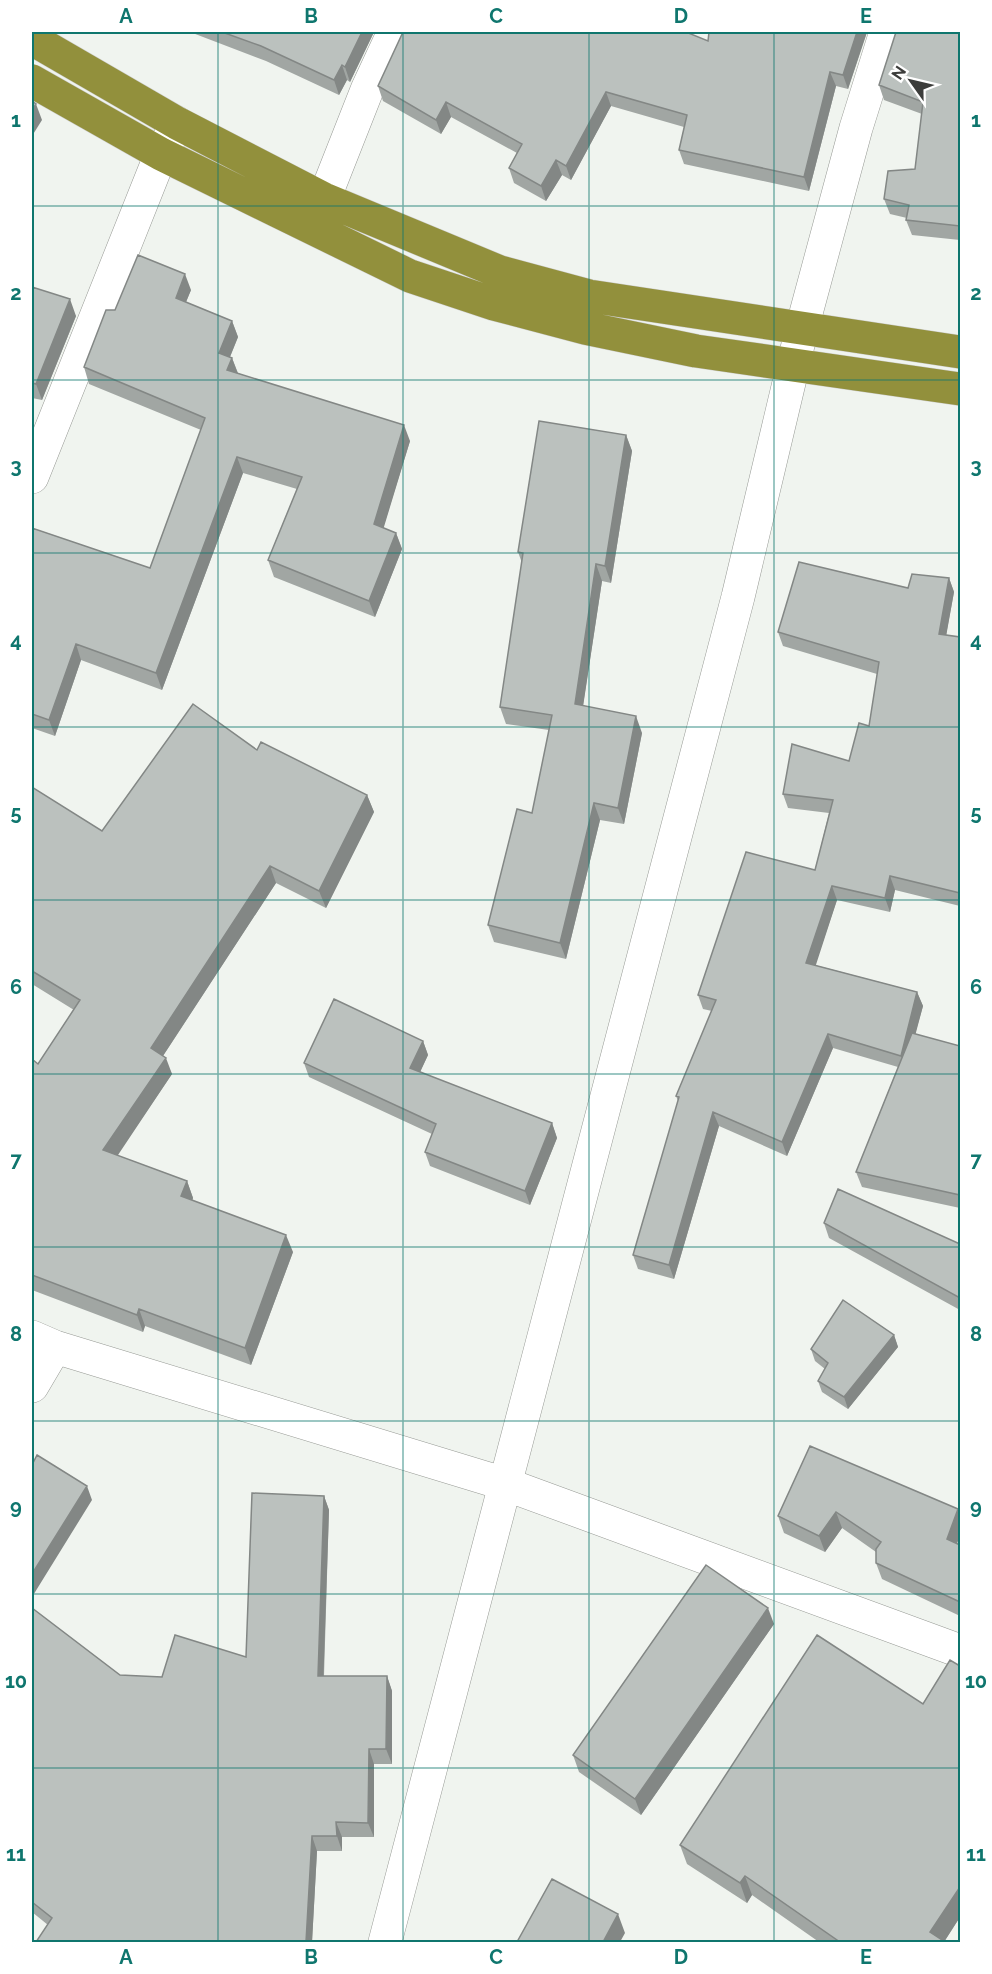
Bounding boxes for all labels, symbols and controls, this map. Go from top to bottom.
text: A [119,4,133,28]
text: B [304,4,318,28]
text: C [489,4,503,28]
text: D [674,4,688,28]
text: E [860,4,872,28]
north arrow [881,51,941,111]
text: N [888,63,910,83]
text: 1 [11,108,21,132]
text: 1 [971,108,981,132]
text: 2 [10,281,22,305]
text: 2 [970,281,982,305]
text: 3 [10,454,22,478]
text: 3 [970,454,982,478]
text: 4 [10,628,22,652]
text: 4 [970,628,982,652]
text: 5 [10,801,22,825]
text: 5 [970,801,982,825]
text: 6 [10,975,22,999]
text: 6 [970,975,982,999]
text: 7 [10,1148,22,1172]
text: 7 [970,1148,982,1172]
text: 8 [10,1322,22,1346]
text: 8 [970,1322,982,1346]
text: 9 [10,1495,22,1519]
text: 9 [970,1495,982,1519]
text: 10 [5,1669,27,1693]
text: 10 [965,1669,987,1693]
text: 11 [6,1842,26,1866]
text: 11 [966,1842,986,1866]
text: A [119,1945,133,1969]
text: B [304,1945,318,1969]
text: C [489,1945,503,1969]
text: D [674,1945,688,1969]
text: E [860,1945,872,1969]

